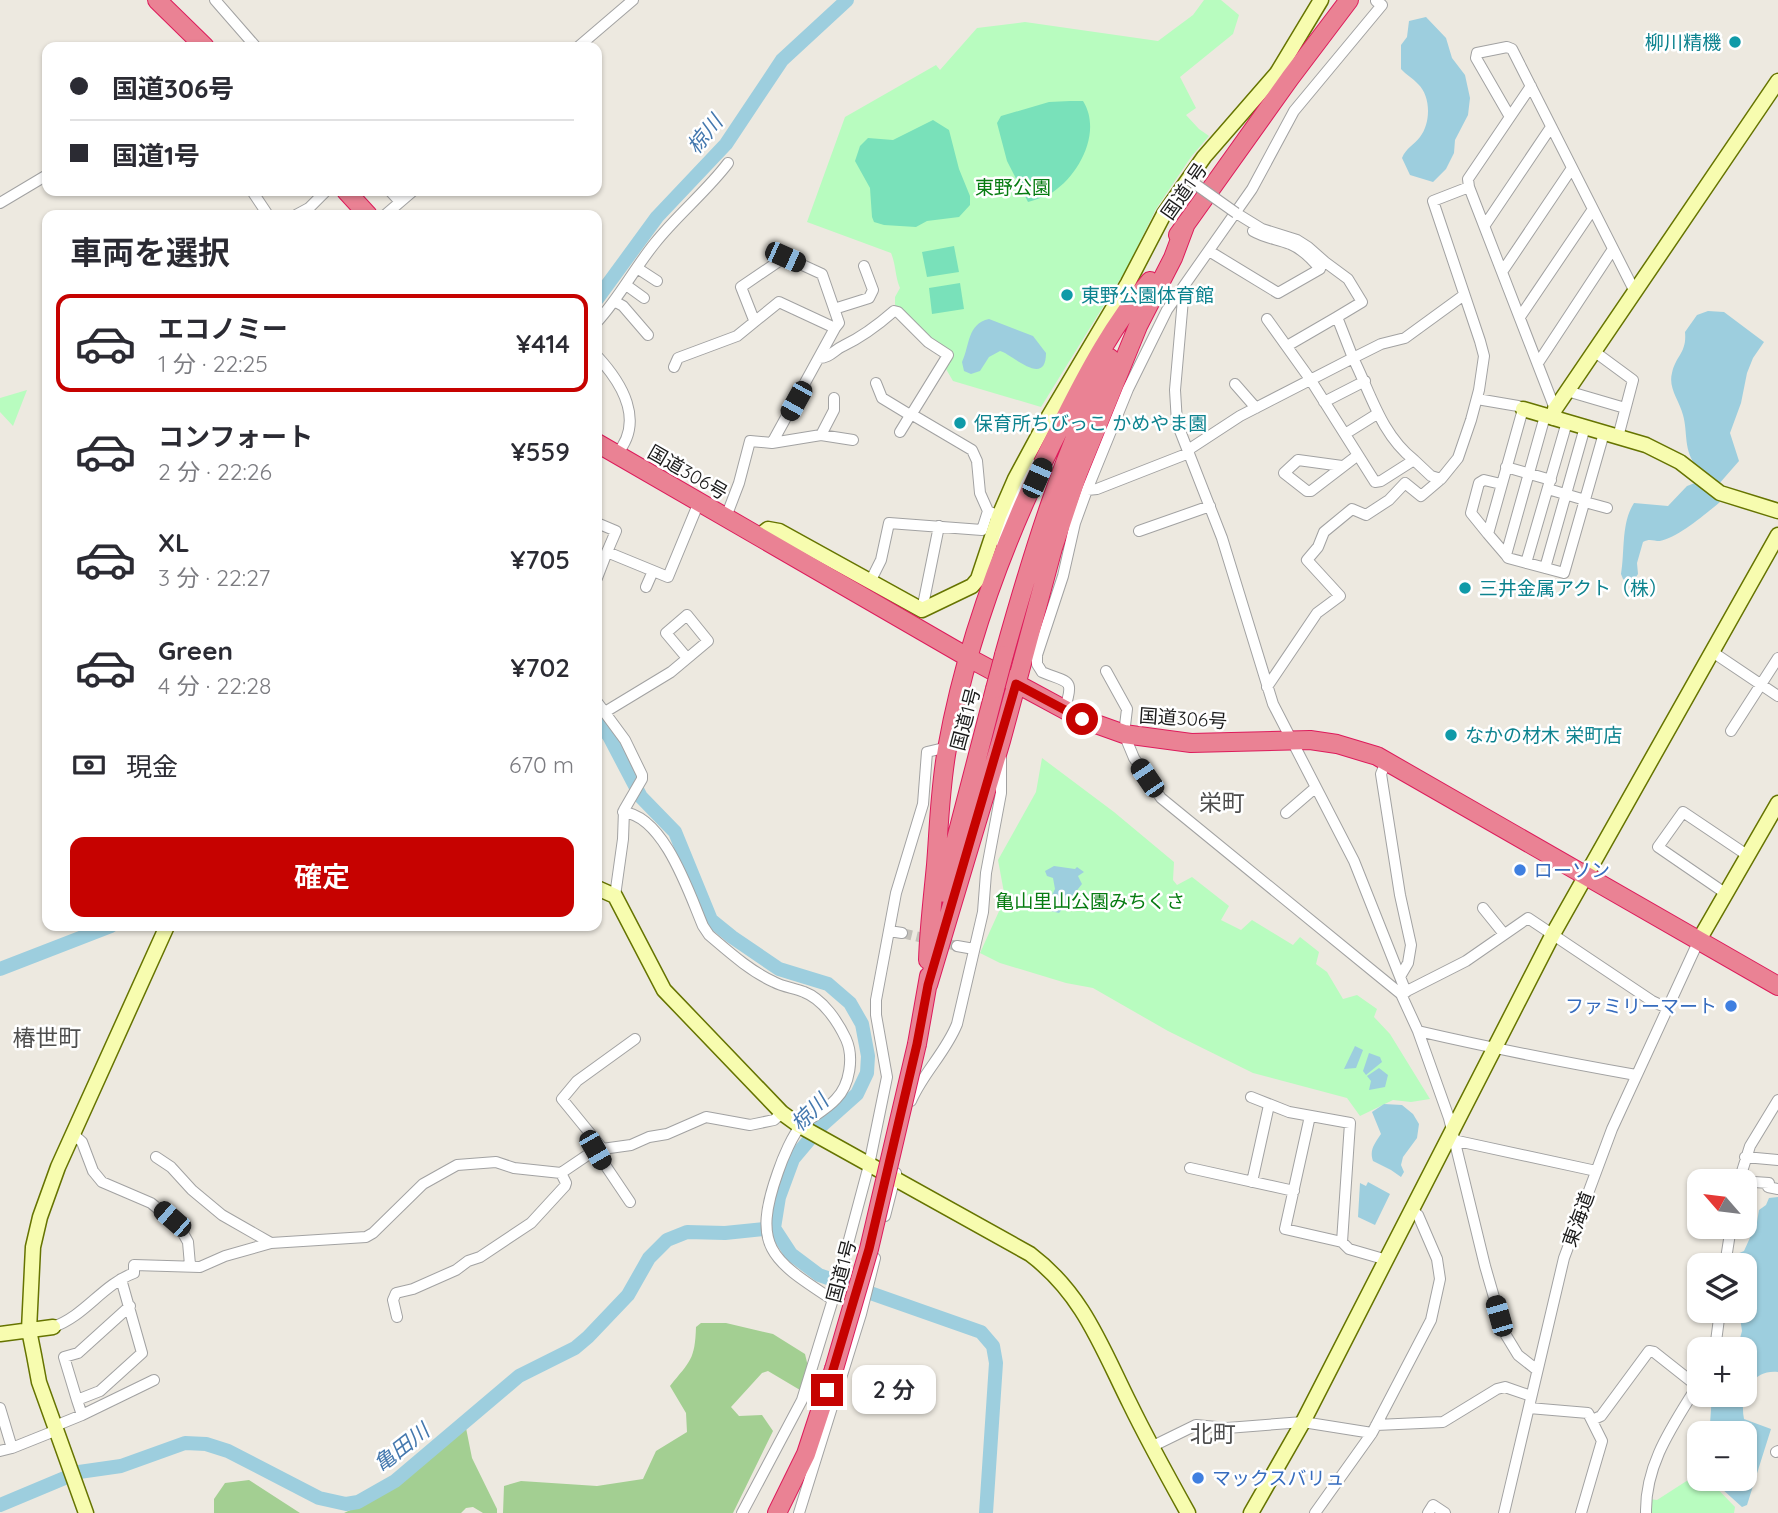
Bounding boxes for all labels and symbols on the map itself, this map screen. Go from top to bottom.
place label: 柳川精機 [1645,30,1721,54]
marker: 柳川精機 [1727,34,1743,50]
water label: 椋川 [681,108,729,159]
street label: 国道1号 [1156,158,1212,224]
park label: 東野公園 [975,175,1051,199]
car [762,239,809,275]
place label: 東野公園体育館 [1081,283,1214,307]
marker: 東野公園体育館 [1059,287,1075,303]
car [777,378,816,424]
place label: 保育所ちびっこ かめやま園 [974,411,1207,435]
marker: 保育所ちびっこ かめやま園 [952,415,968,431]
street label: 国道306号 [644,439,732,505]
car [1019,455,1056,501]
place label: 三井金属アクト（株） [1479,576,1668,600]
marker: 三井金属アクト（株） [1457,580,1473,596]
street label: 国道1号 [945,685,985,753]
route start [1066,703,1098,735]
street label: 国道306号 [1138,703,1228,733]
place label: なかの材木 栄町店 [1465,723,1622,747]
marker: なかの材木 栄町店 [1443,727,1459,743]
car [1127,755,1168,801]
district label: 栄町 [1199,788,1245,817]
place label: ローソン [1534,858,1610,882]
marker: ローソン [1512,862,1528,878]
park label: 亀山里山公園みちくさ [995,889,1185,913]
place label: ファミリーマート [1565,994,1717,1018]
marker: ファミリーマート [1723,998,1739,1014]
district label: 椿世町 [13,1023,82,1052]
water label: 椋川 [785,1087,834,1136]
car [576,1127,615,1173]
north arrow [1687,1169,1757,1239]
street label: 東海道 [1557,1188,1599,1250]
car [150,1197,195,1241]
street label: 国道1号 [821,1237,861,1305]
car [1484,1293,1515,1339]
callout: 2 分 [852,1366,936,1414]
route end [811,1374,843,1406]
water label: 亀田川 [368,1416,435,1477]
district label: 北町 [1190,1419,1236,1448]
place label: マックスバリュ [1212,1466,1344,1490]
marker: マックスバリュ [1190,1470,1206,1486]

